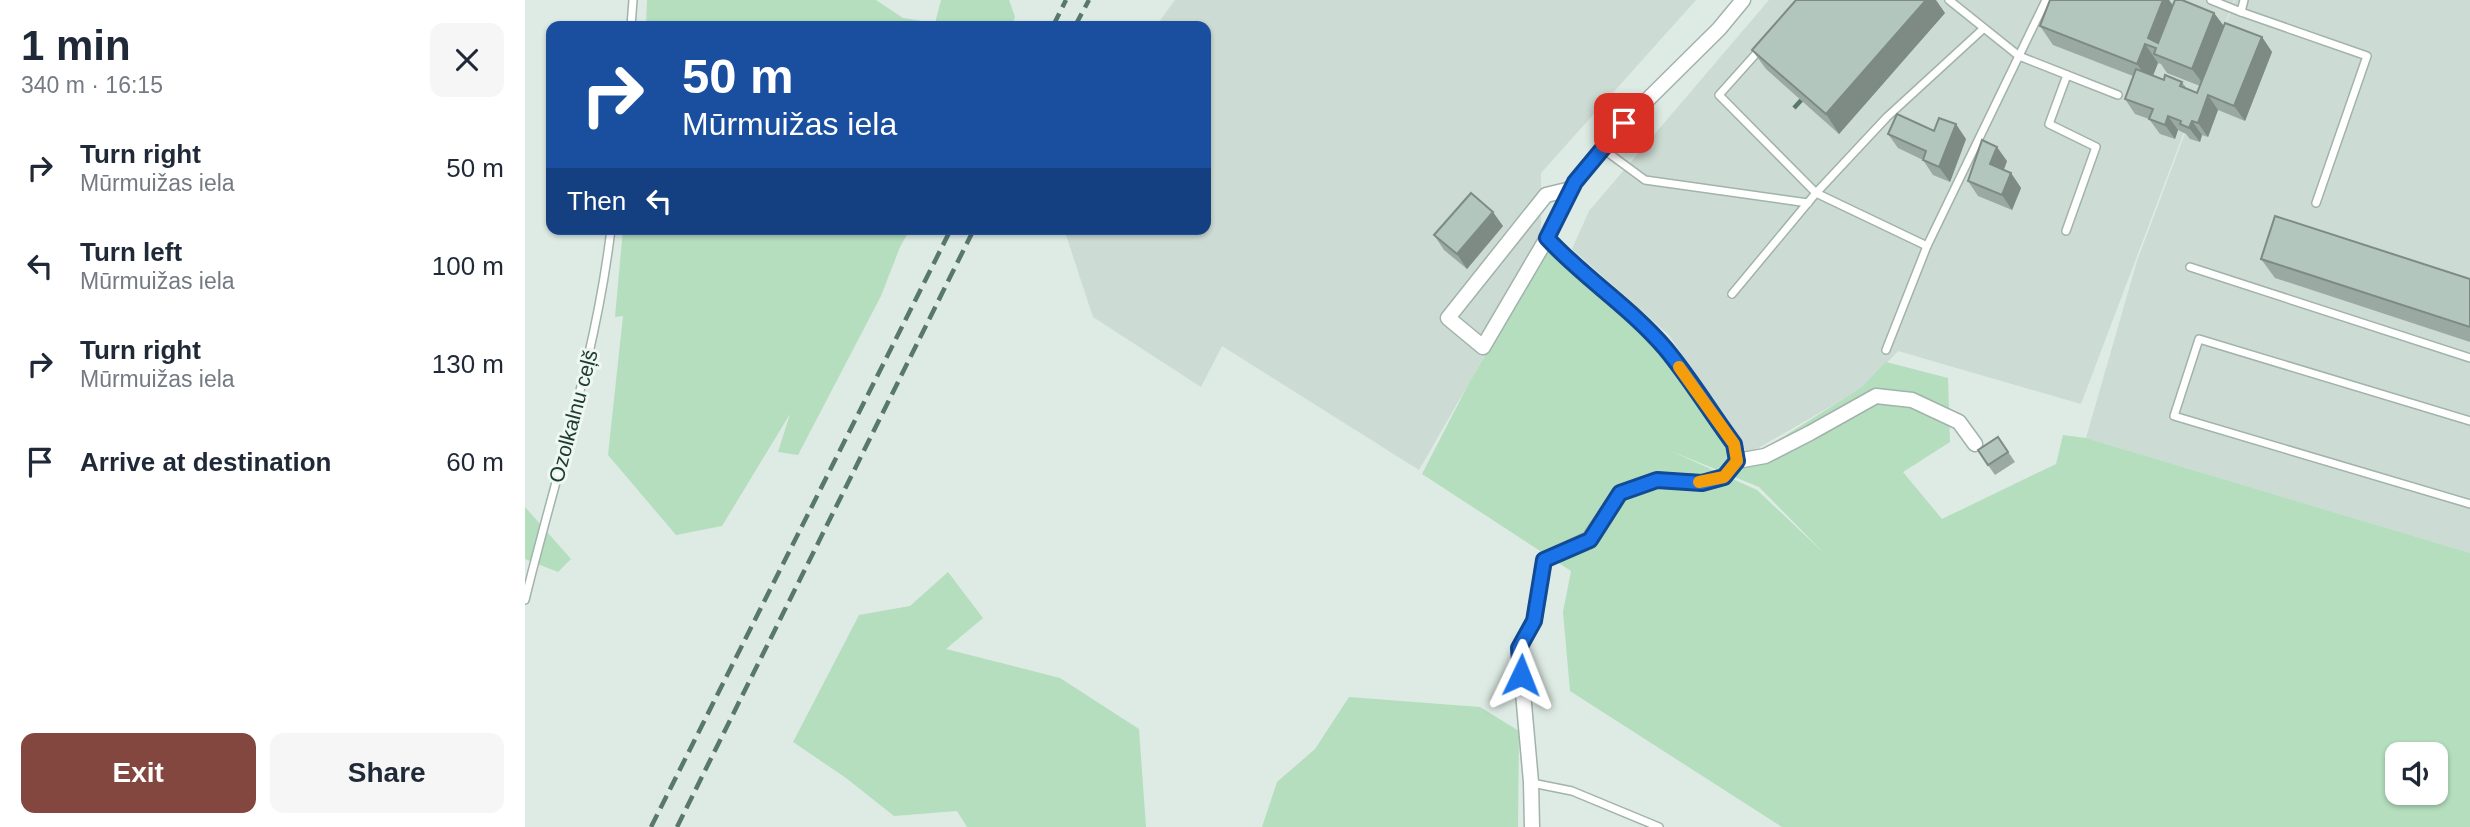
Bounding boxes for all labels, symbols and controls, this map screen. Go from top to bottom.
text: 1 min [21,22,131,69]
button: close [430,23,504,97]
icon: right [567,49,658,140]
text: 50 m [682,49,794,103]
text: 340 m · 16:15 [21,72,163,98]
pin [1594,93,1654,153]
icon: arrive [1605,104,1643,142]
text: Mūrmuižas iela [682,106,897,142]
text: Turn right [80,139,201,169]
icon: right [21,149,59,187]
text: 50 m [446,153,504,183]
text: Mūrmuižas iela [80,170,235,196]
icon: left [640,182,678,220]
text: Then [567,186,626,216]
text: Turn left [80,237,182,267]
icon: left [21,247,59,285]
text: 100 m [432,251,504,281]
text: Mūrmuižas iela [80,268,235,294]
text: Turn right [80,335,201,365]
icon: right [21,345,59,383]
street label: Ozolkalnu ceļš [544,347,602,485]
text: 130 m [432,349,504,379]
text: Mūrmuižas iela [80,366,235,392]
icon: arrive [21,443,59,481]
text: Arrive at destination [80,447,331,477]
text: 60 m [446,447,504,477]
position arrow [1484,638,1558,712]
button: Exit [21,733,256,813]
button: Share [270,733,504,813]
map controls [2385,742,2448,805]
button: sound [2385,742,2448,805]

